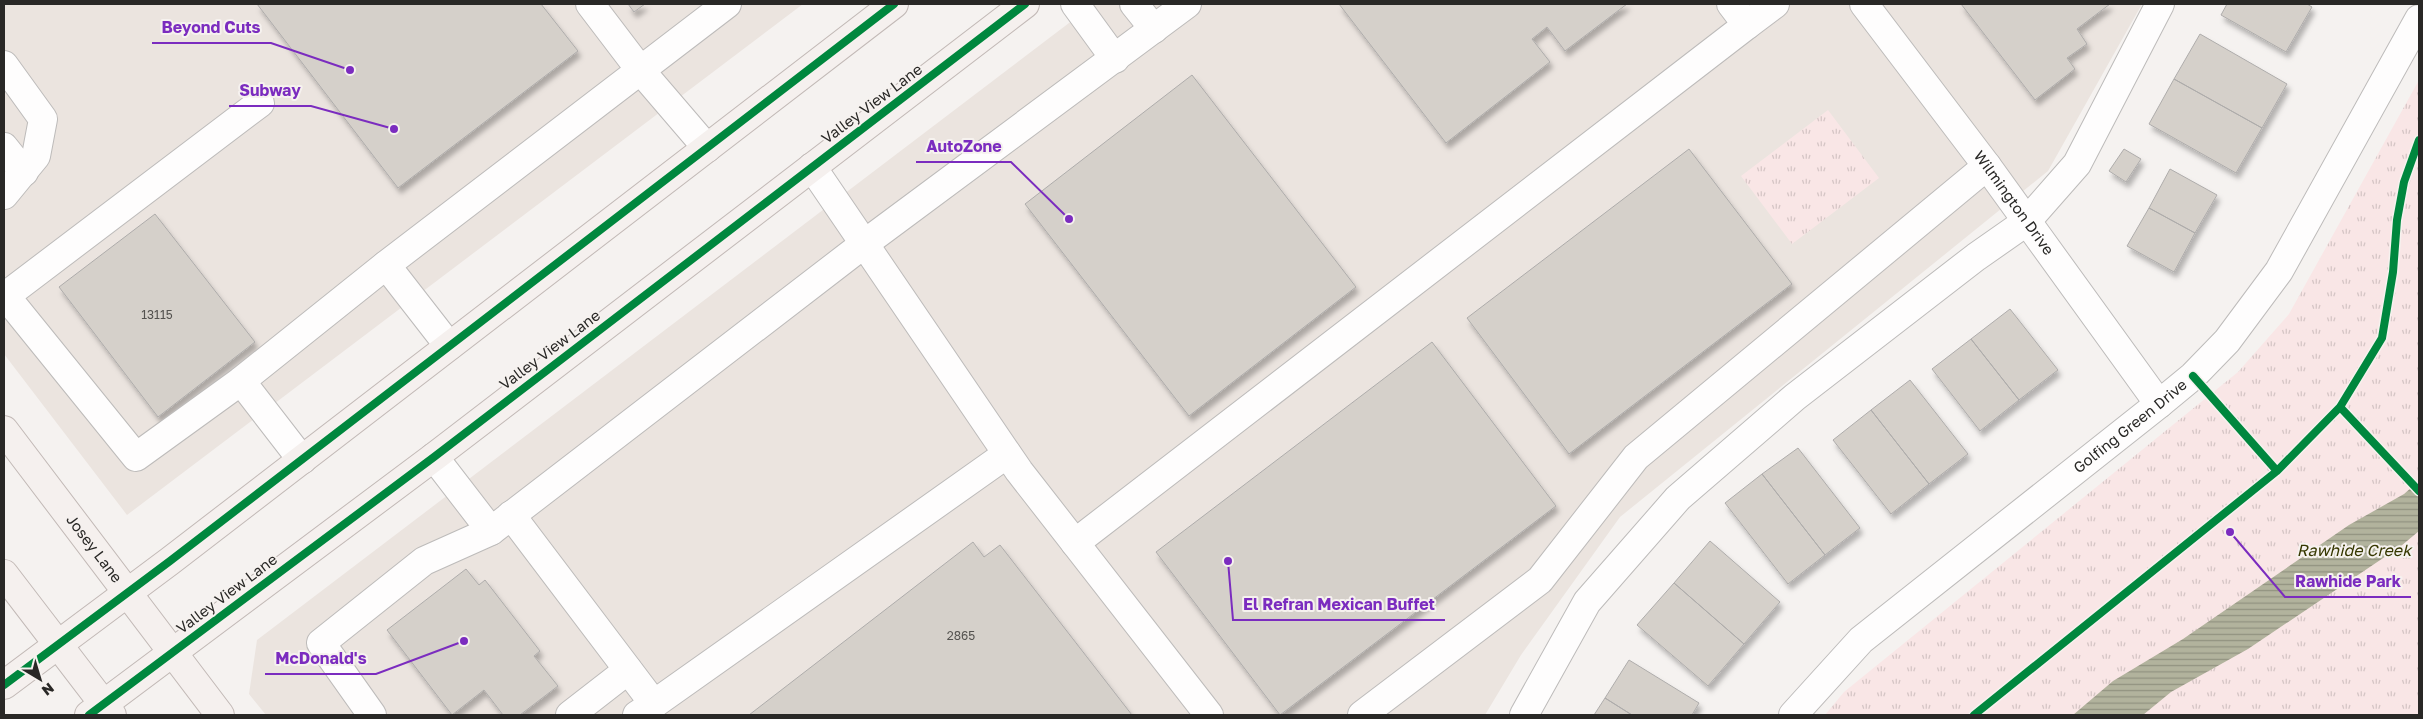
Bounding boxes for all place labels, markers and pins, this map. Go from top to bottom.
callout: Beyond Cuts [152,12,271,43]
callout: Subway [229,75,311,106]
callout: AutoZone [916,131,1011,162]
callout: Rawhide Park [2285,566,2411,597]
callout: El Refran Mexican Buffet [1233,589,1445,620]
callout: McDonald's [265,643,376,674]

